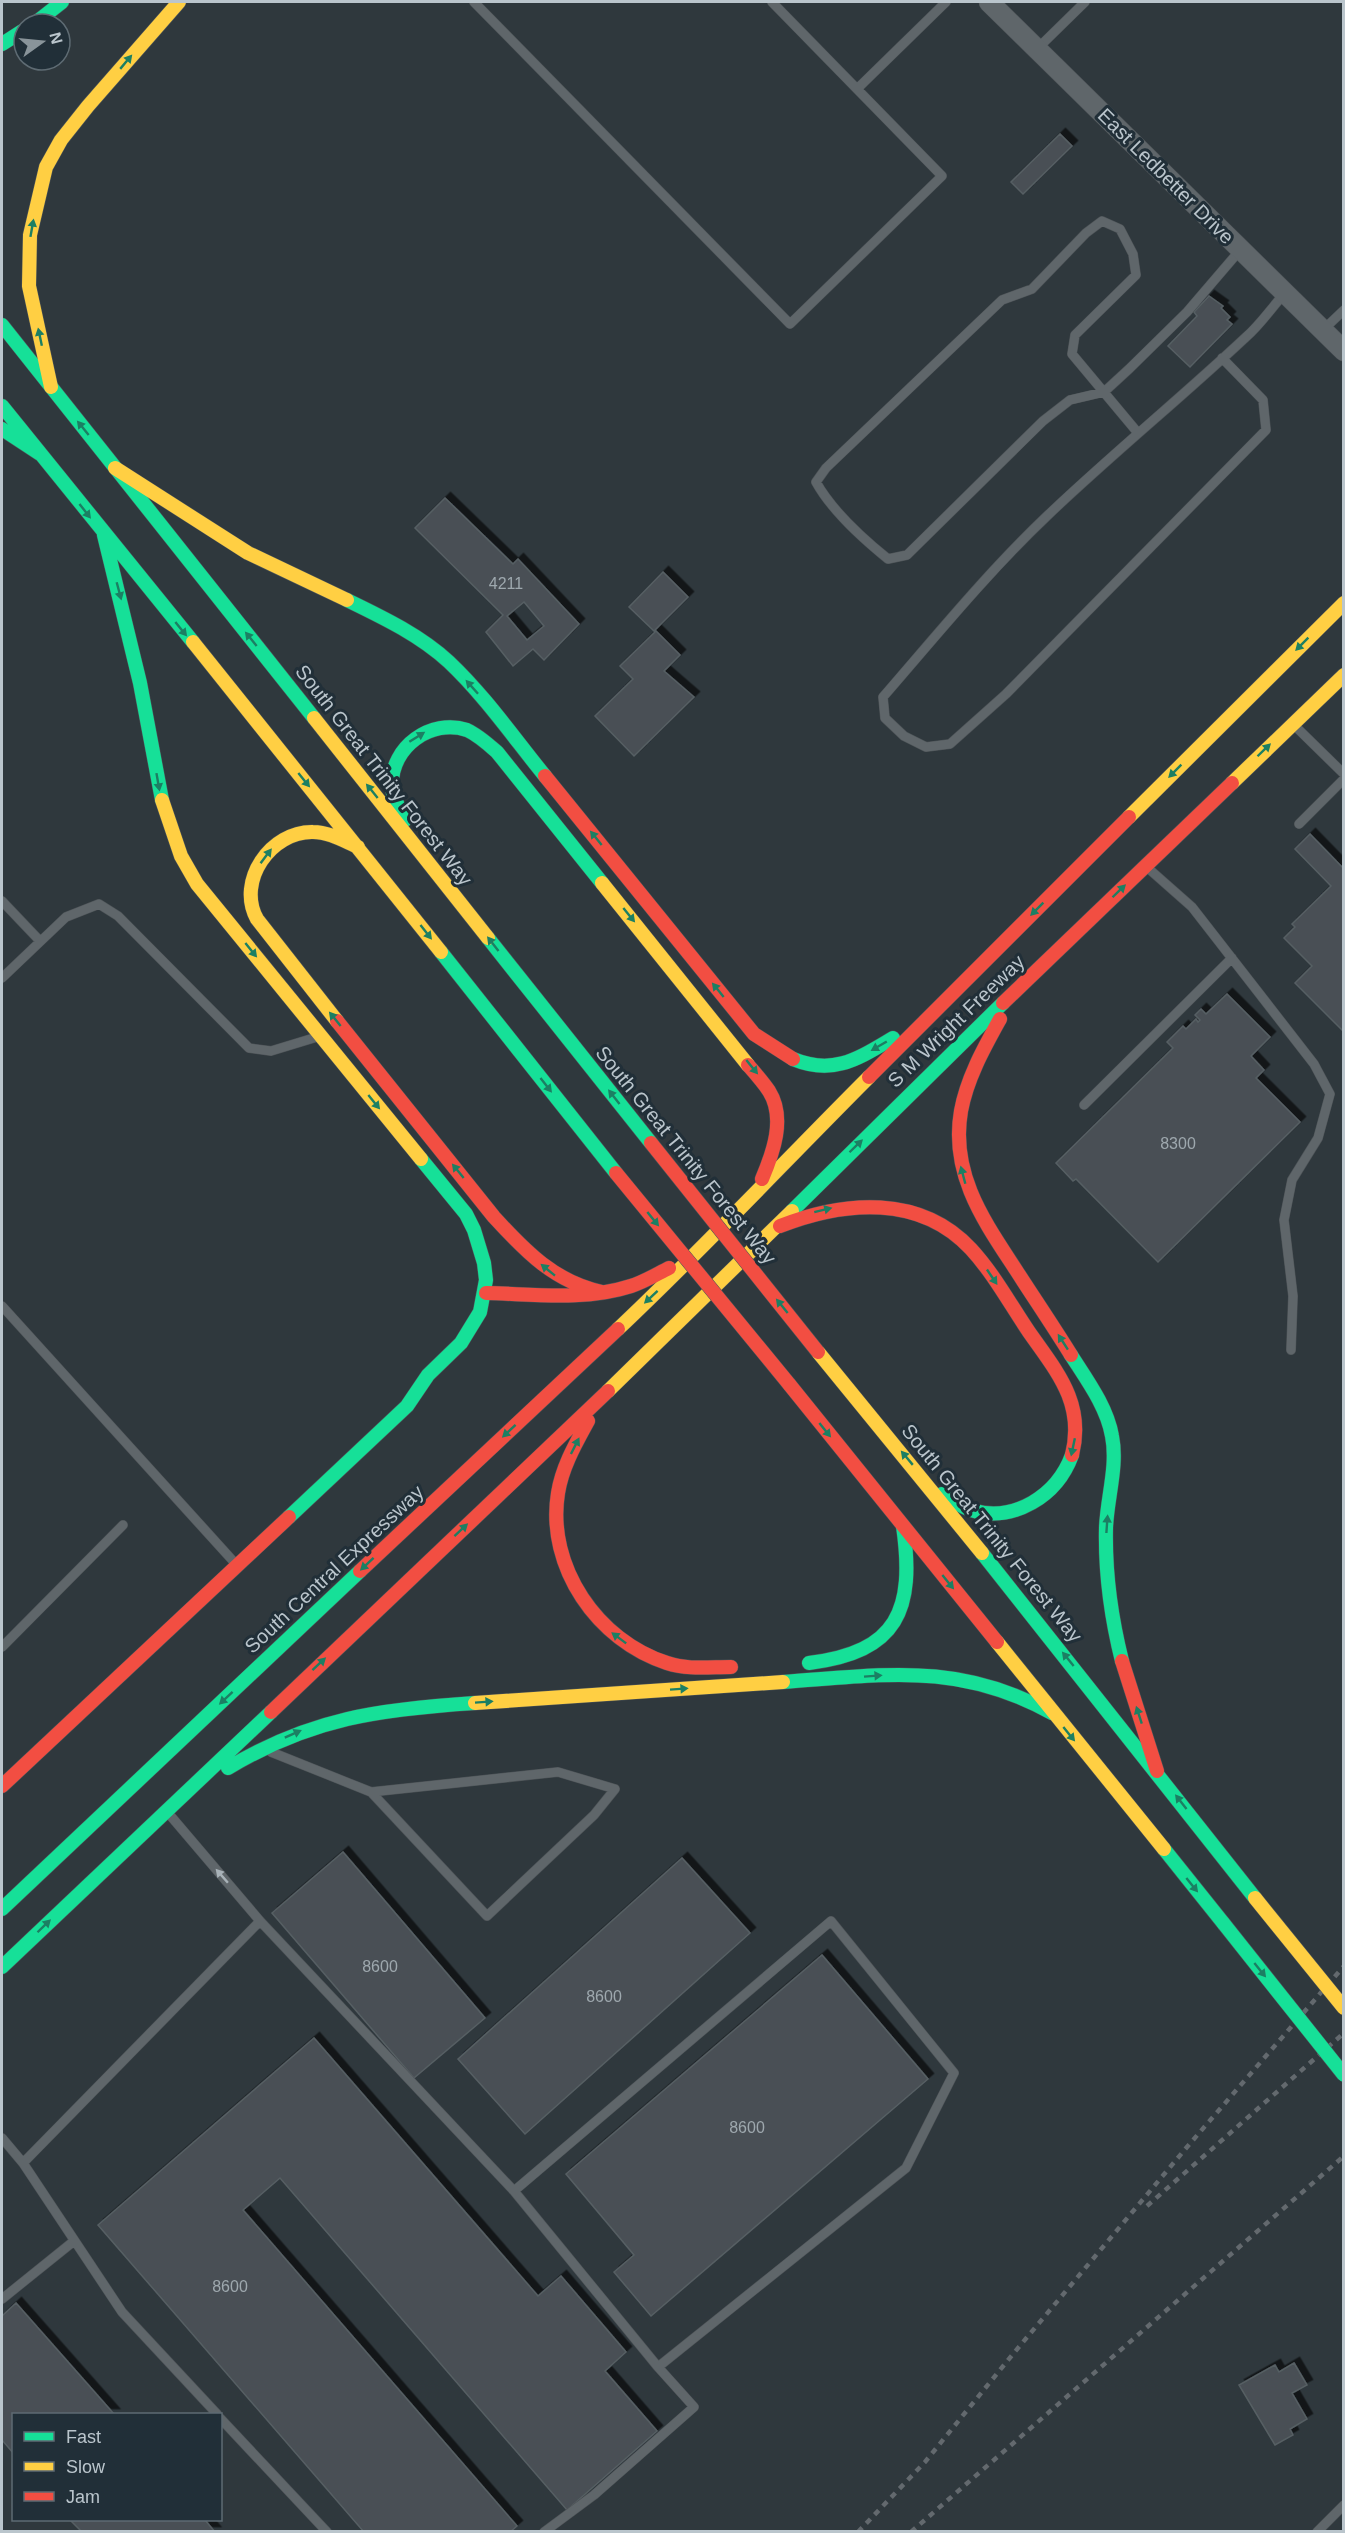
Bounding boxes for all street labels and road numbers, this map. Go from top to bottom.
street label: East Ledbetter Drive [1094,104,1238,248]
street label: South Great Trinity Forest Way [291,660,477,890]
street label: S M Wright Freeway [883,950,1029,1092]
street label: South Great Trinity Forest Way [591,1042,781,1268]
street label: South Great Trinity Forest Way [897,1420,1087,1646]
street label: South Central Expressway [240,1481,428,1657]

